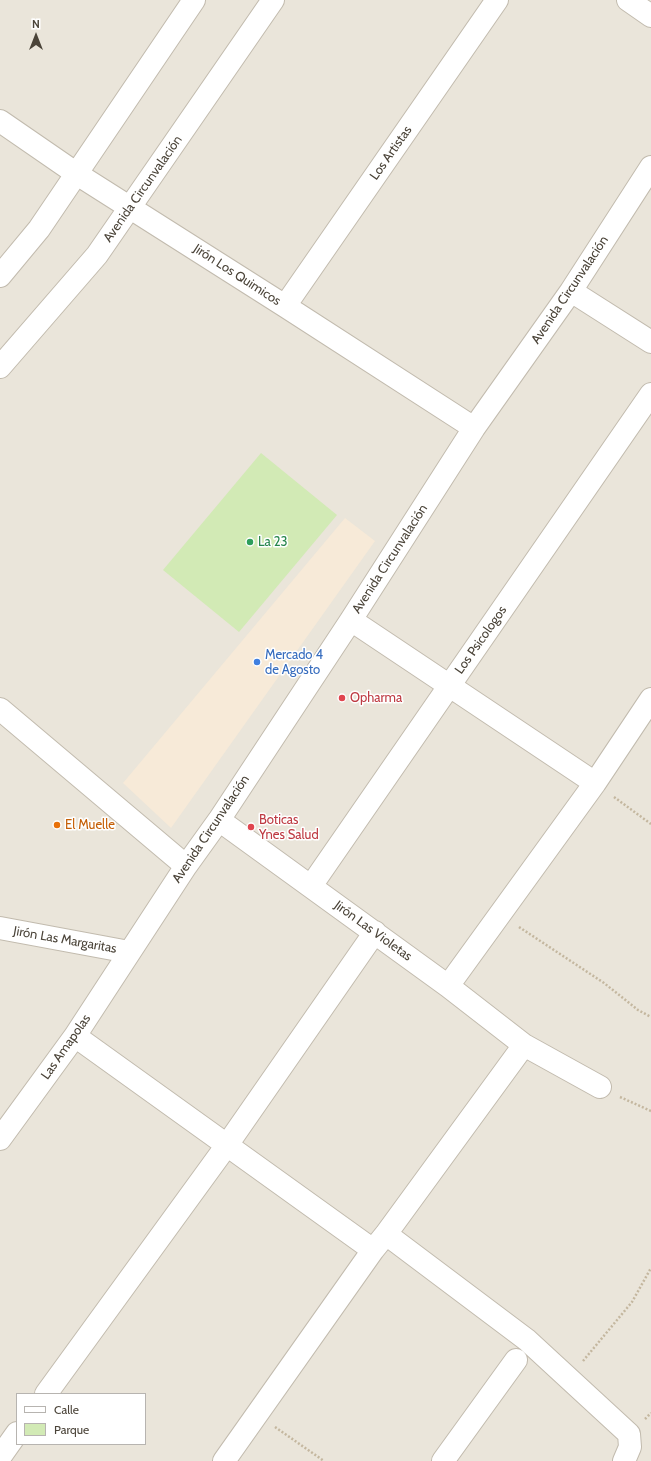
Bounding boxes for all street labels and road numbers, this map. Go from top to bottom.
street label: Los Artistas [367,123,415,183]
street label: Avenida Circunvalación [100,133,186,245]
street label: Avenida Circunvalación [528,233,612,347]
street label: Jirón Los Quimicos [190,241,284,309]
street label: Avenida Circunvalación [349,502,431,616]
street label: Los Psicologos [452,603,510,677]
street label: Avenida Circunvalación [169,772,253,886]
street label: Jirón Las Violetas [331,898,415,964]
street label: Jirón Las Margaritas [12,923,118,957]
street label: Las Amapolas [38,1011,94,1083]

